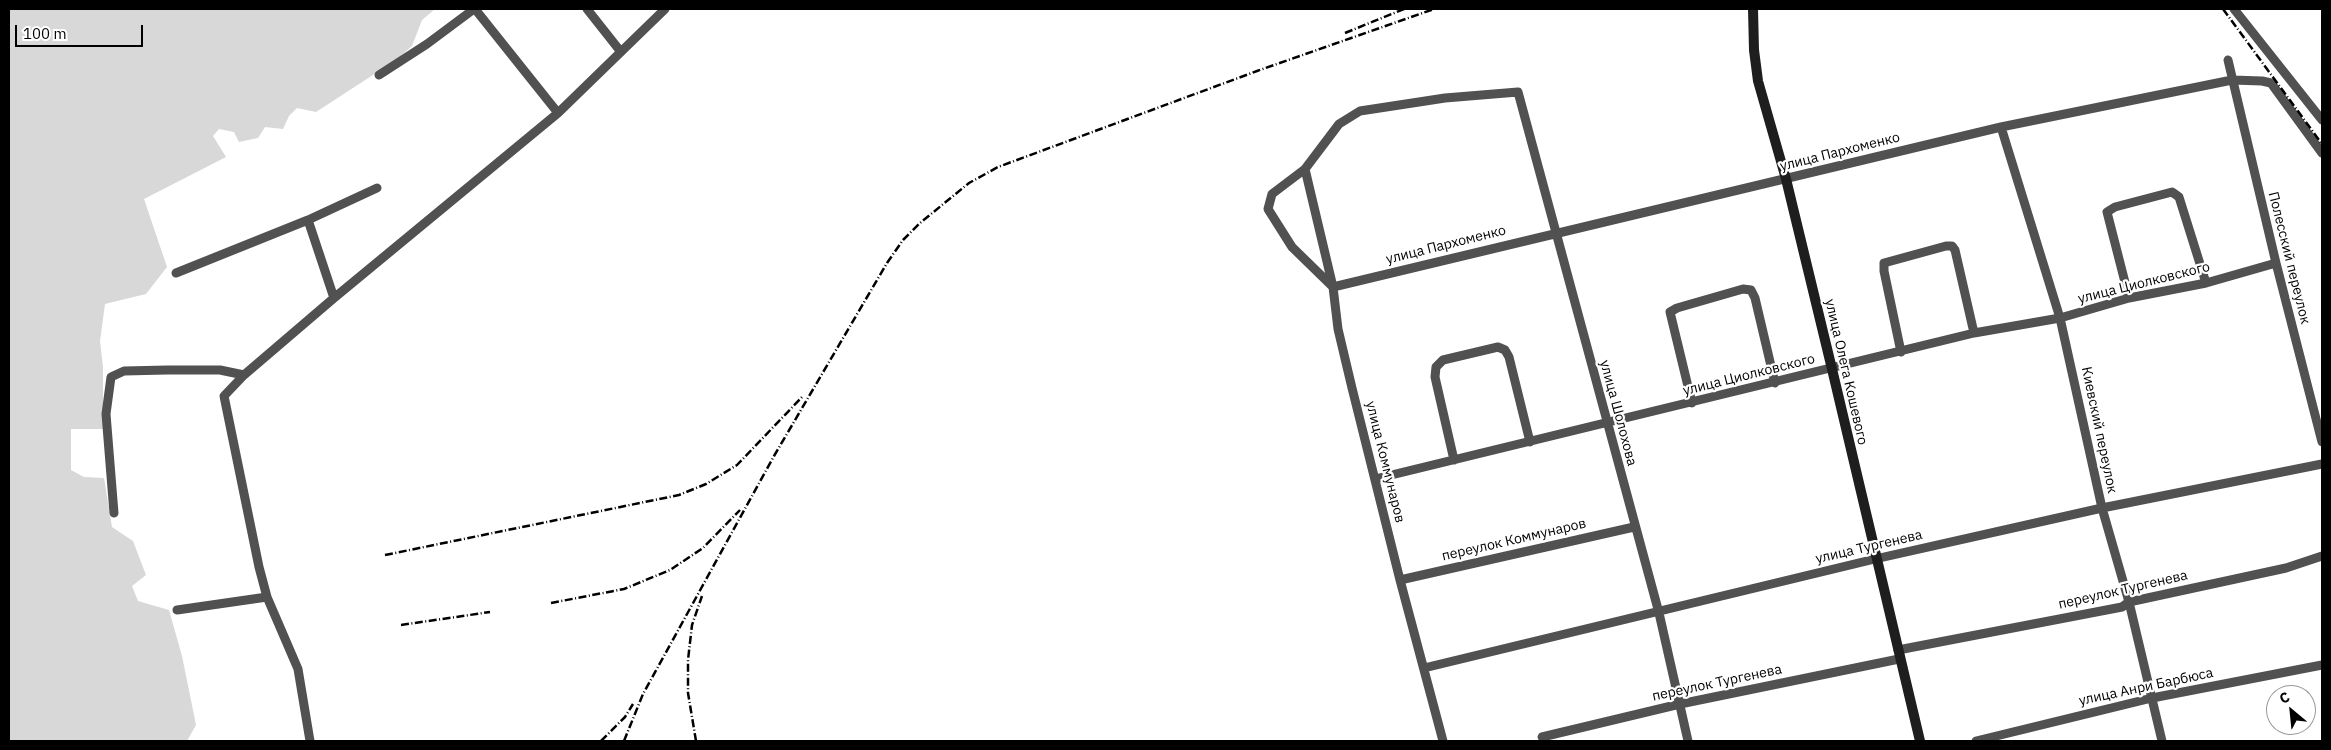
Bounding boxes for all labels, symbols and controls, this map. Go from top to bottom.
scale bar [18,15,145,47]
text: 100 m [23,24,67,43]
street label: улица Пархоменко [1778,129,1902,175]
street label: Полесский переулок [2264,190,2314,326]
street label: улица Пархоменко [1384,222,1508,268]
street label: улица Циолковского [2076,258,2212,308]
street label: улица Олега Кошевого [1821,297,1871,447]
street label: улица Циолковского [1681,350,1817,400]
street label: улица Шолохова [1596,358,1640,468]
street label: Киевский переулок [2077,365,2121,495]
street label: улица Коммунаров [1362,399,1408,525]
street label: переулок Коммунаров [1440,515,1588,565]
street label: улица Тургенева [1814,527,1924,567]
street label: переулок Тургенева [2057,567,2189,613]
street label: переулок Тургенева [1651,661,1783,705]
street label: улица Анри Барбюса [2077,665,2215,709]
north arrow [2266,685,2316,735]
text: С [2276,688,2293,708]

